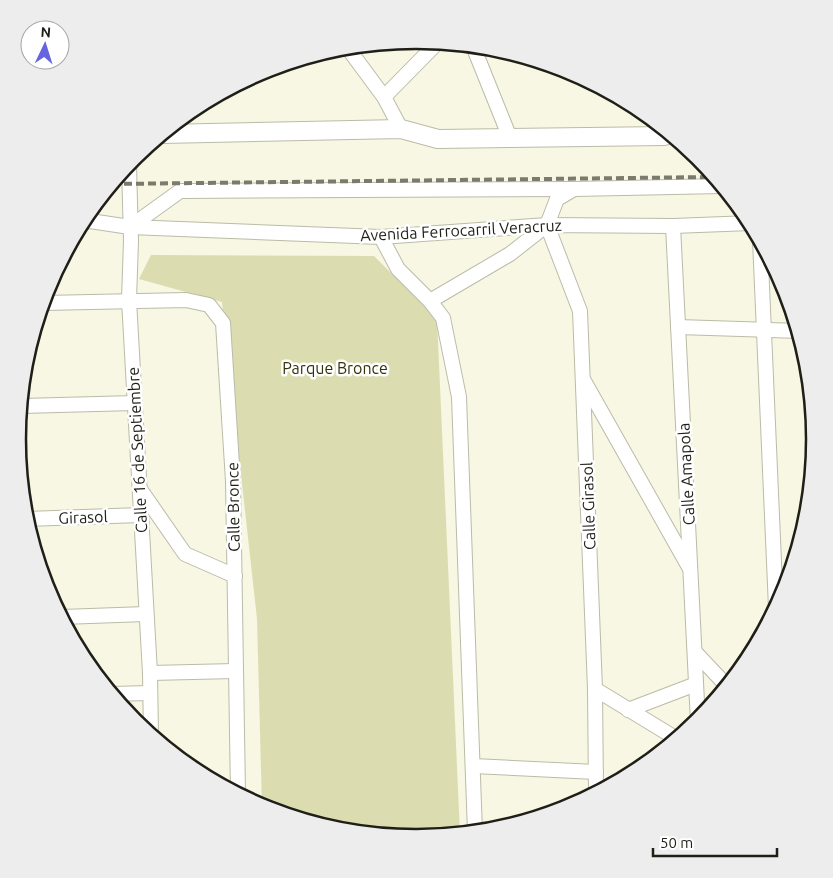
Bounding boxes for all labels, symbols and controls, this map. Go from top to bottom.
north arrow [20,20,70,70]
text: N [40,24,52,40]
street label: Avenida Ferrocarril Veracruz [360,216,562,244]
park label: Parque Bronce [282,359,388,377]
street label: Calle 16 de Septiembre [124,367,150,533]
street label: Calle Amapola [674,422,698,526]
street label: Calle Bronce [223,462,243,552]
street label: Calle Girasol [577,462,599,550]
street label: Girasol [58,507,108,527]
scale bar [653,826,777,858]
text: 50 m [660,834,693,851]

